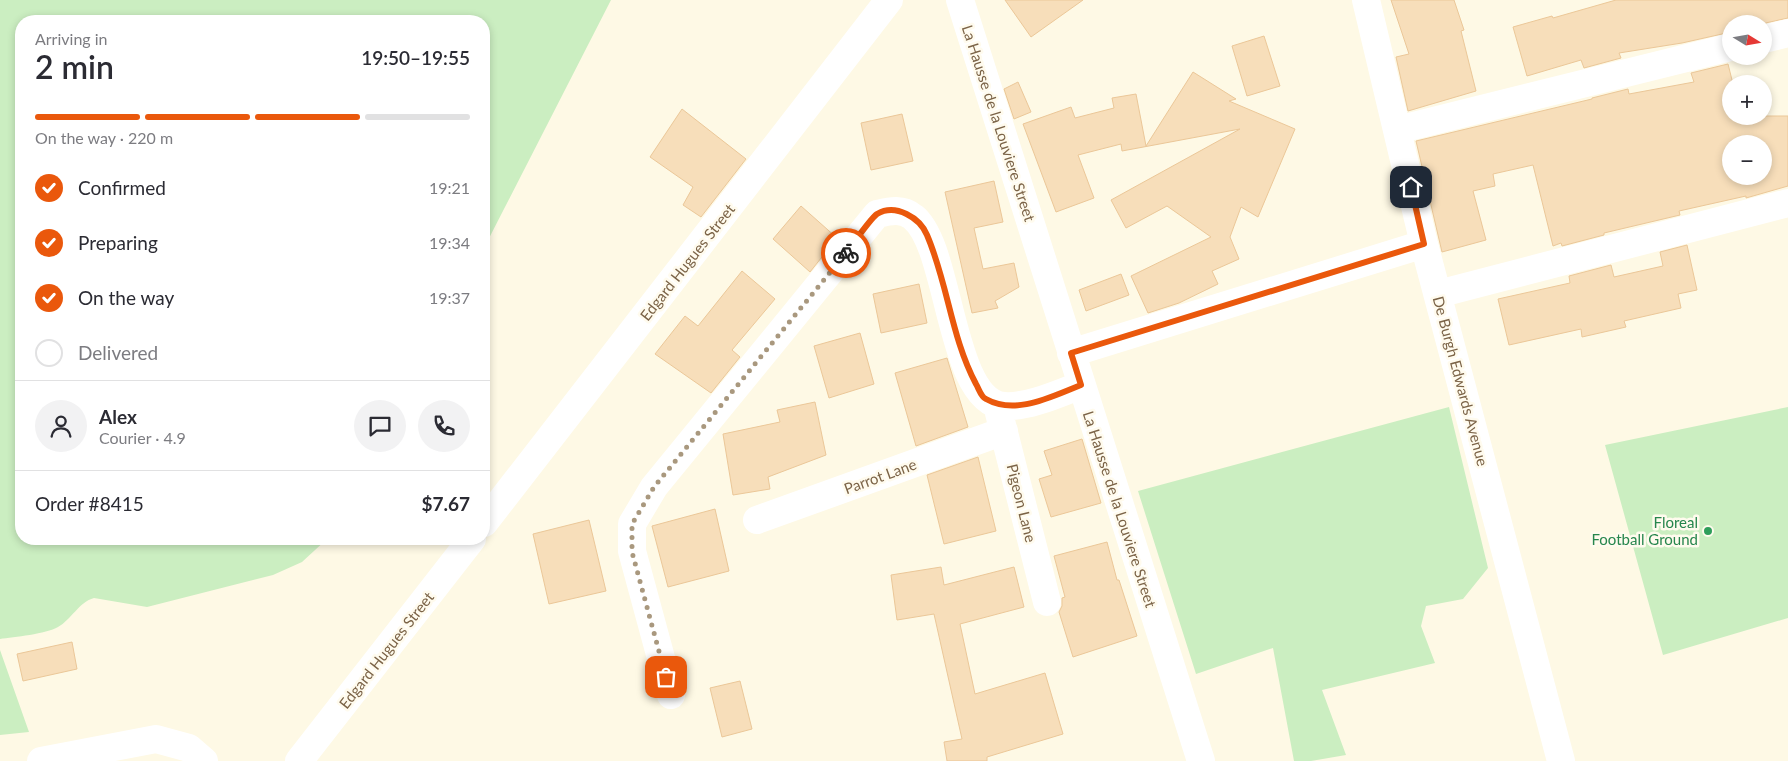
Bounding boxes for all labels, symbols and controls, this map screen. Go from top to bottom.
north arrow [1722,15,1772,65]
map controls [1722,15,1772,185]
street label: La Hausse de la Louviere Street [959,23,1039,224]
text: Arriving in [35,29,108,48]
text: 19:50–19:55 [361,46,470,69]
text: 2 min [35,47,114,86]
button: + [1722,75,1772,125]
text: On the way · 220 m [35,128,173,147]
button: − [1722,135,1772,185]
pin [1390,166,1432,208]
icon: home [1397,173,1425,201]
icon: check [35,174,63,202]
text: Confirmed [78,176,166,199]
text: 19:21 [429,178,470,197]
street label: Edgard Hugues Street [636,200,738,324]
courier [821,228,871,278]
icon: check [35,229,63,257]
text: Preparing [78,231,158,254]
text: 19:34 [429,233,470,252]
icon: bike [832,239,860,267]
icon: check [35,284,63,312]
text: On the way [78,286,174,309]
text: 19:37 [429,288,470,307]
street label: De Burgh Edwards Avenue [1430,294,1492,468]
text: Delivered [78,341,158,364]
button: person [35,400,87,452]
button: chat [354,400,406,452]
button: phone [418,400,470,452]
text: Alex [99,405,137,428]
street label: La Hausse de la Louviere Street [1080,409,1160,610]
text: Courier · 4.9 [99,428,186,447]
street label: Parrot Lane [841,455,919,497]
street label: Pigeon Lane [1004,462,1040,544]
text: Order #8415 [35,492,144,515]
text: $7.67 [421,492,470,515]
place label: Floreal Football Ground [1592,513,1698,548]
marker: Floreal Football Ground [1702,525,1714,537]
street label: Edgard Hugues Street [335,588,437,712]
pin [645,656,687,698]
icon: bag [652,663,680,691]

